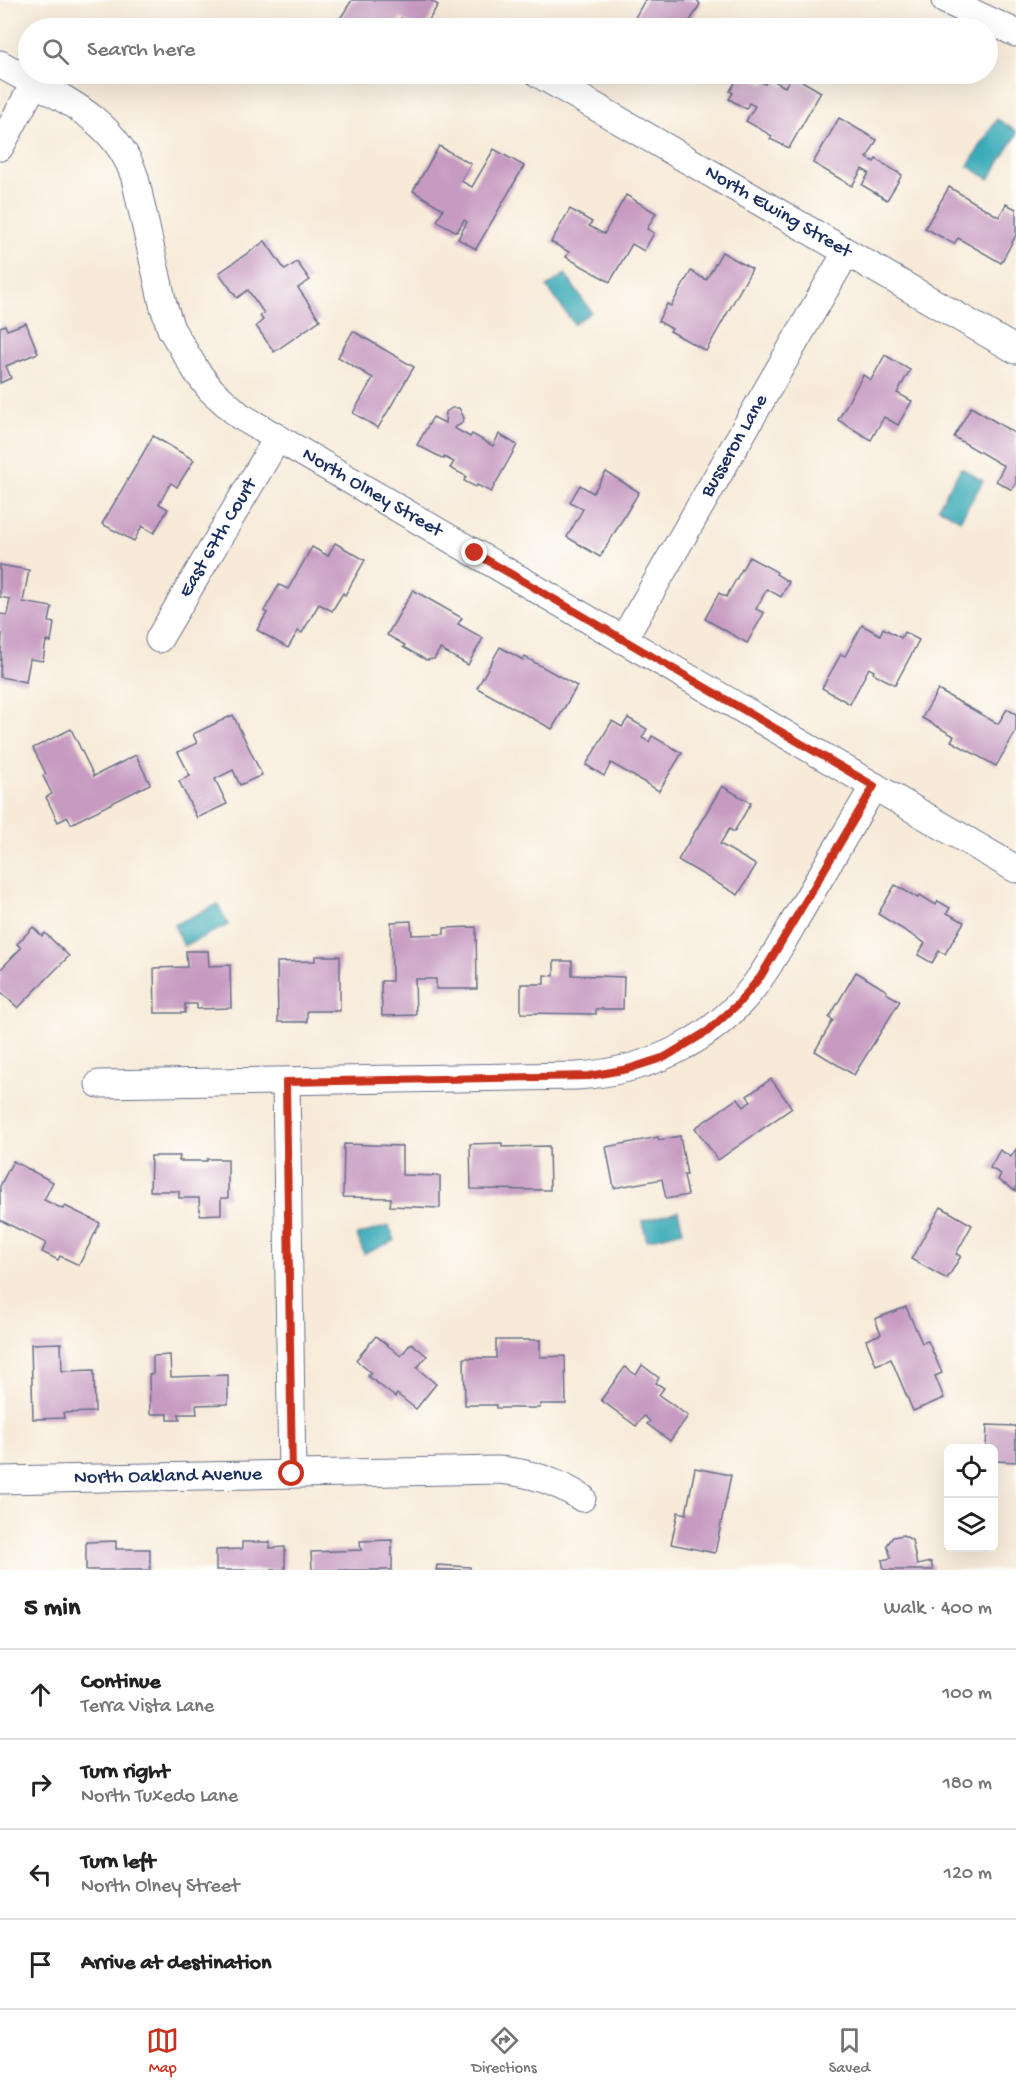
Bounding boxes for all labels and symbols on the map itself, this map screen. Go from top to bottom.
street label: North Ewing Street [700,161,857,265]
street label: Busseron Lane [696,390,774,502]
street label: North Olney Street [298,443,448,544]
street label: East 67th Court [175,473,263,602]
route end [461,539,487,565]
route start [278,1460,304,1486]
street label: North Oakland Avenue [74,1463,263,1490]

